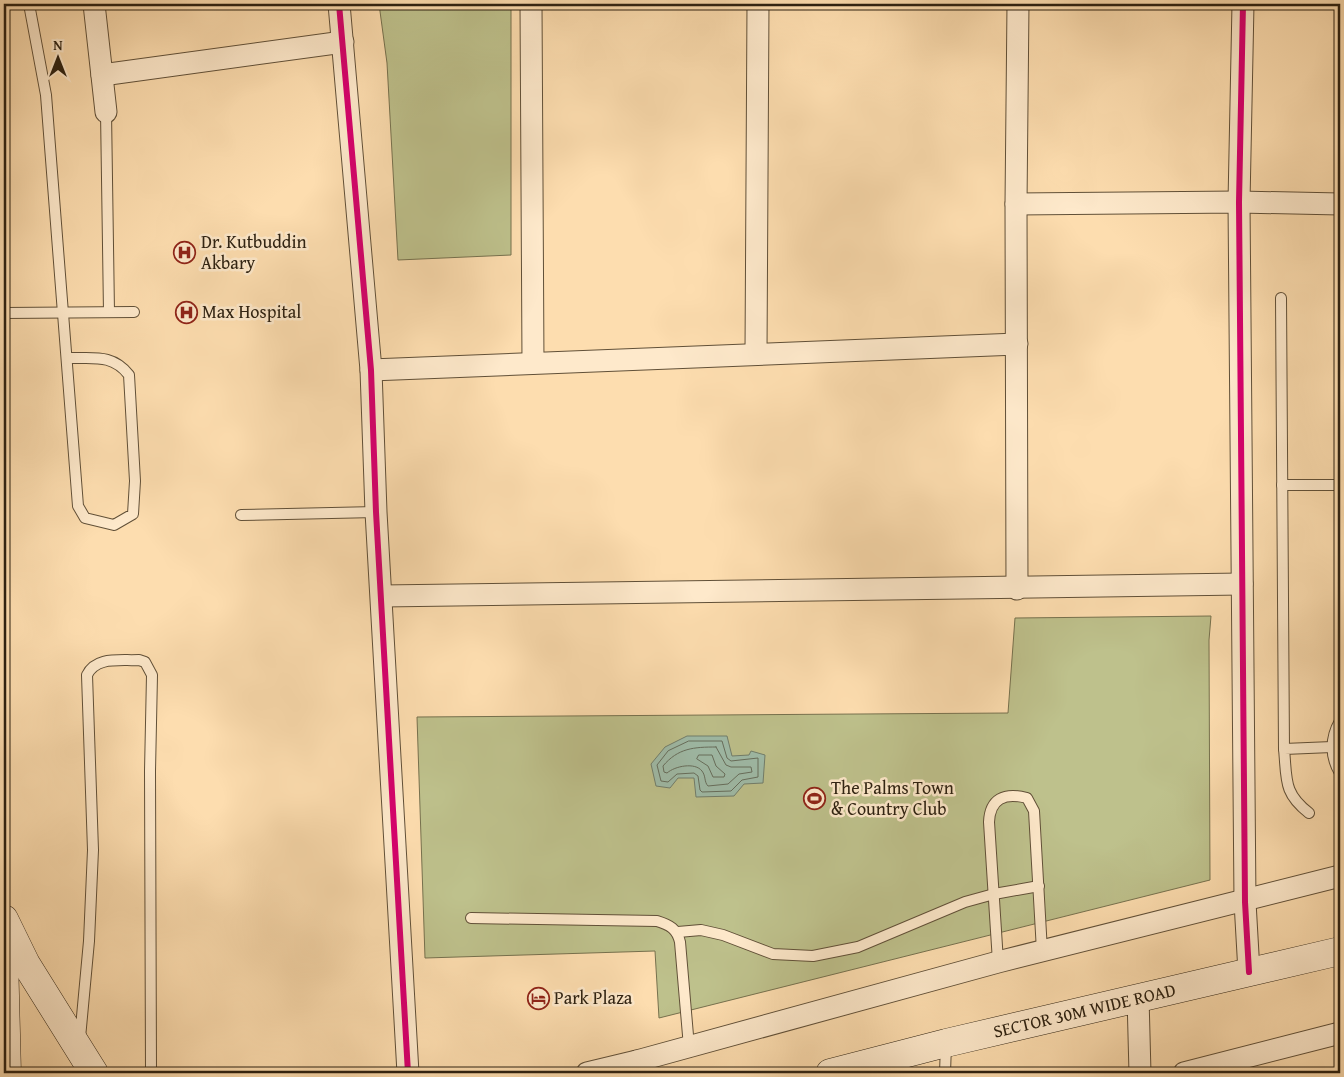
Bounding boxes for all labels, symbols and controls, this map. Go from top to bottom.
north arrow [32,32,82,82]
text: N [53,35,63,55]
place label: Dr. Kutbuddin Akbary [201,228,307,276]
hospital icon: Dr. Kutbuddin Akbary [173,240,197,264]
place label: Max Hospital [202,298,301,325]
hospital icon: Max Hospital [174,300,198,324]
place label: The Palms Town & Country Club [831,774,954,822]
sports icon: The Palms Town & Country Club [803,786,827,810]
street label: SECTOR 30M WIDE ROAD [990,976,1178,1045]
place label: Park Plaza [554,984,633,1011]
hotel icon: Park Plaza [526,986,550,1010]

